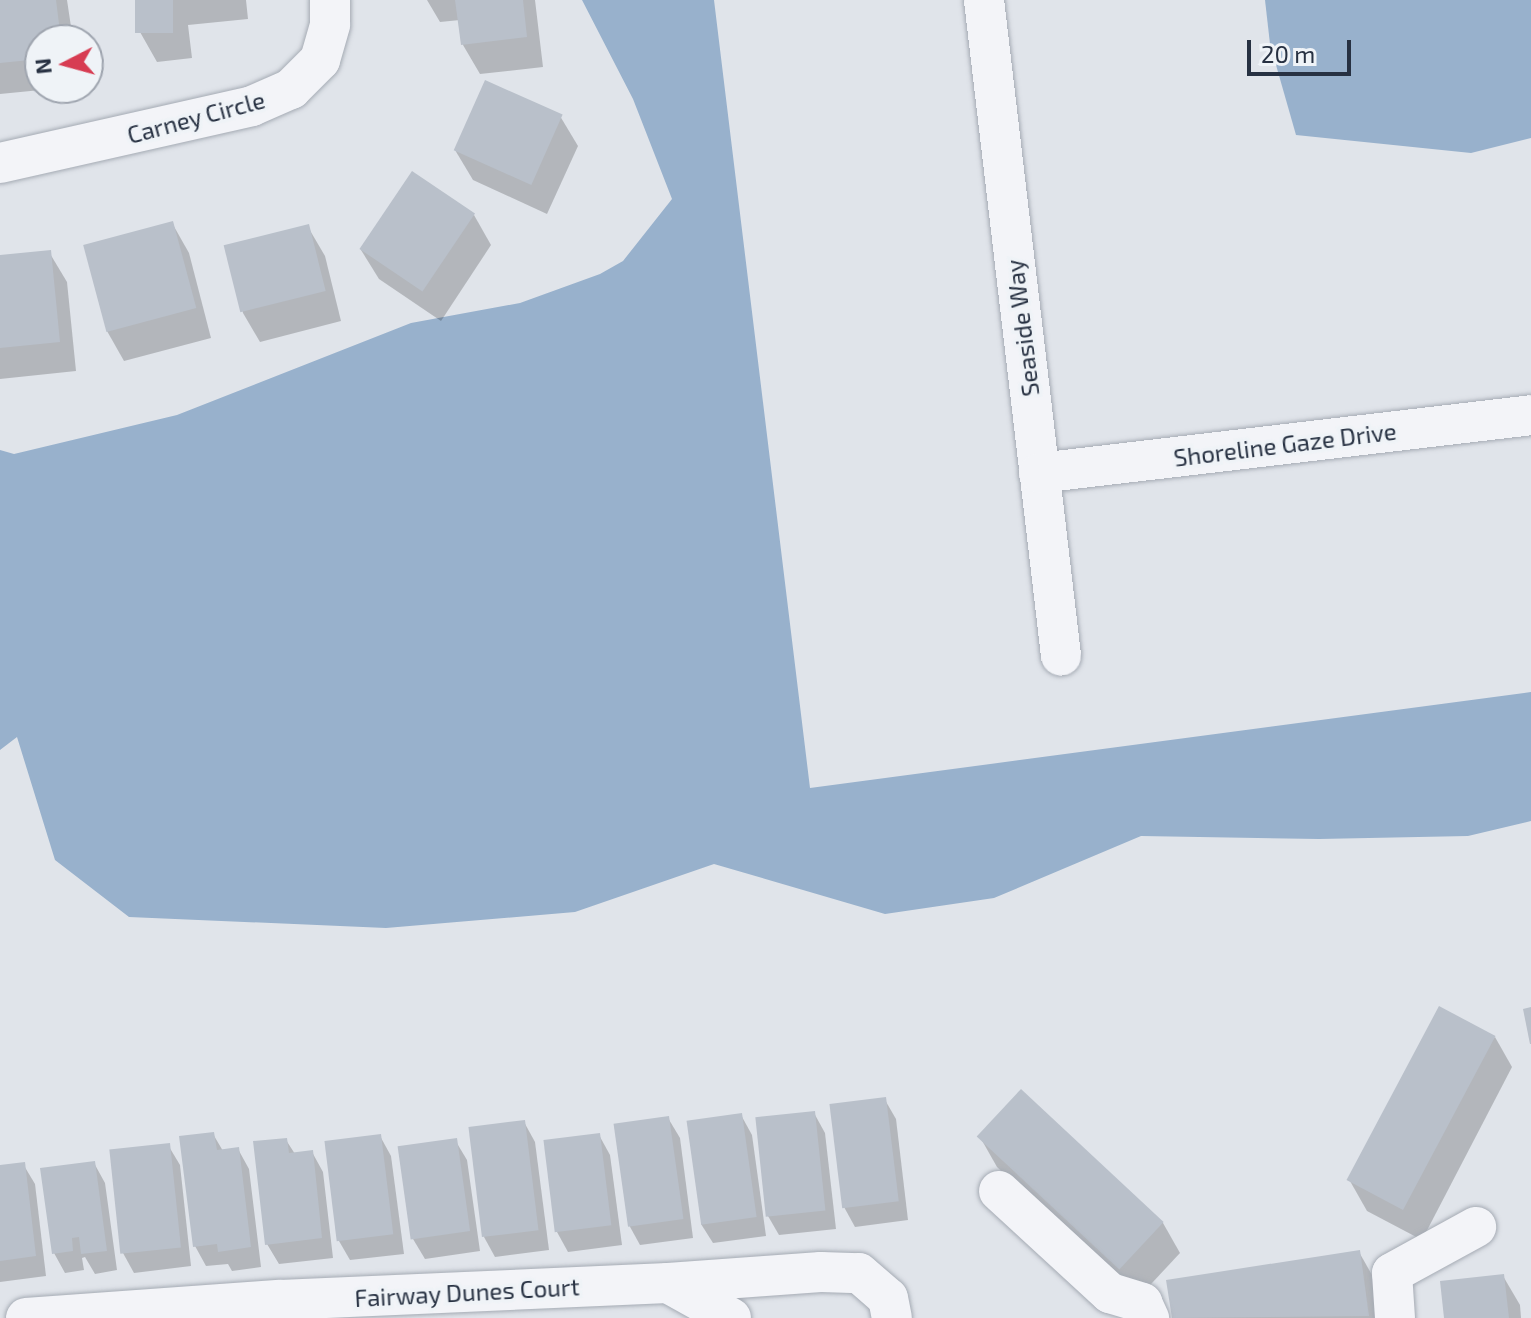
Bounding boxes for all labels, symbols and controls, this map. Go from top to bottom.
north arrow [24,24,104,104]
scale bar [1251,24,1355,74]
text: 20 m [1261,39,1315,68]
text: N [28,57,56,76]
street label: Carney Circle [124,85,268,149]
street label: Seaside Way [999,258,1045,398]
street label: Shoreline Gaze Drive [1172,416,1398,472]
street label: Fairway Dunes Court [353,1272,581,1312]

